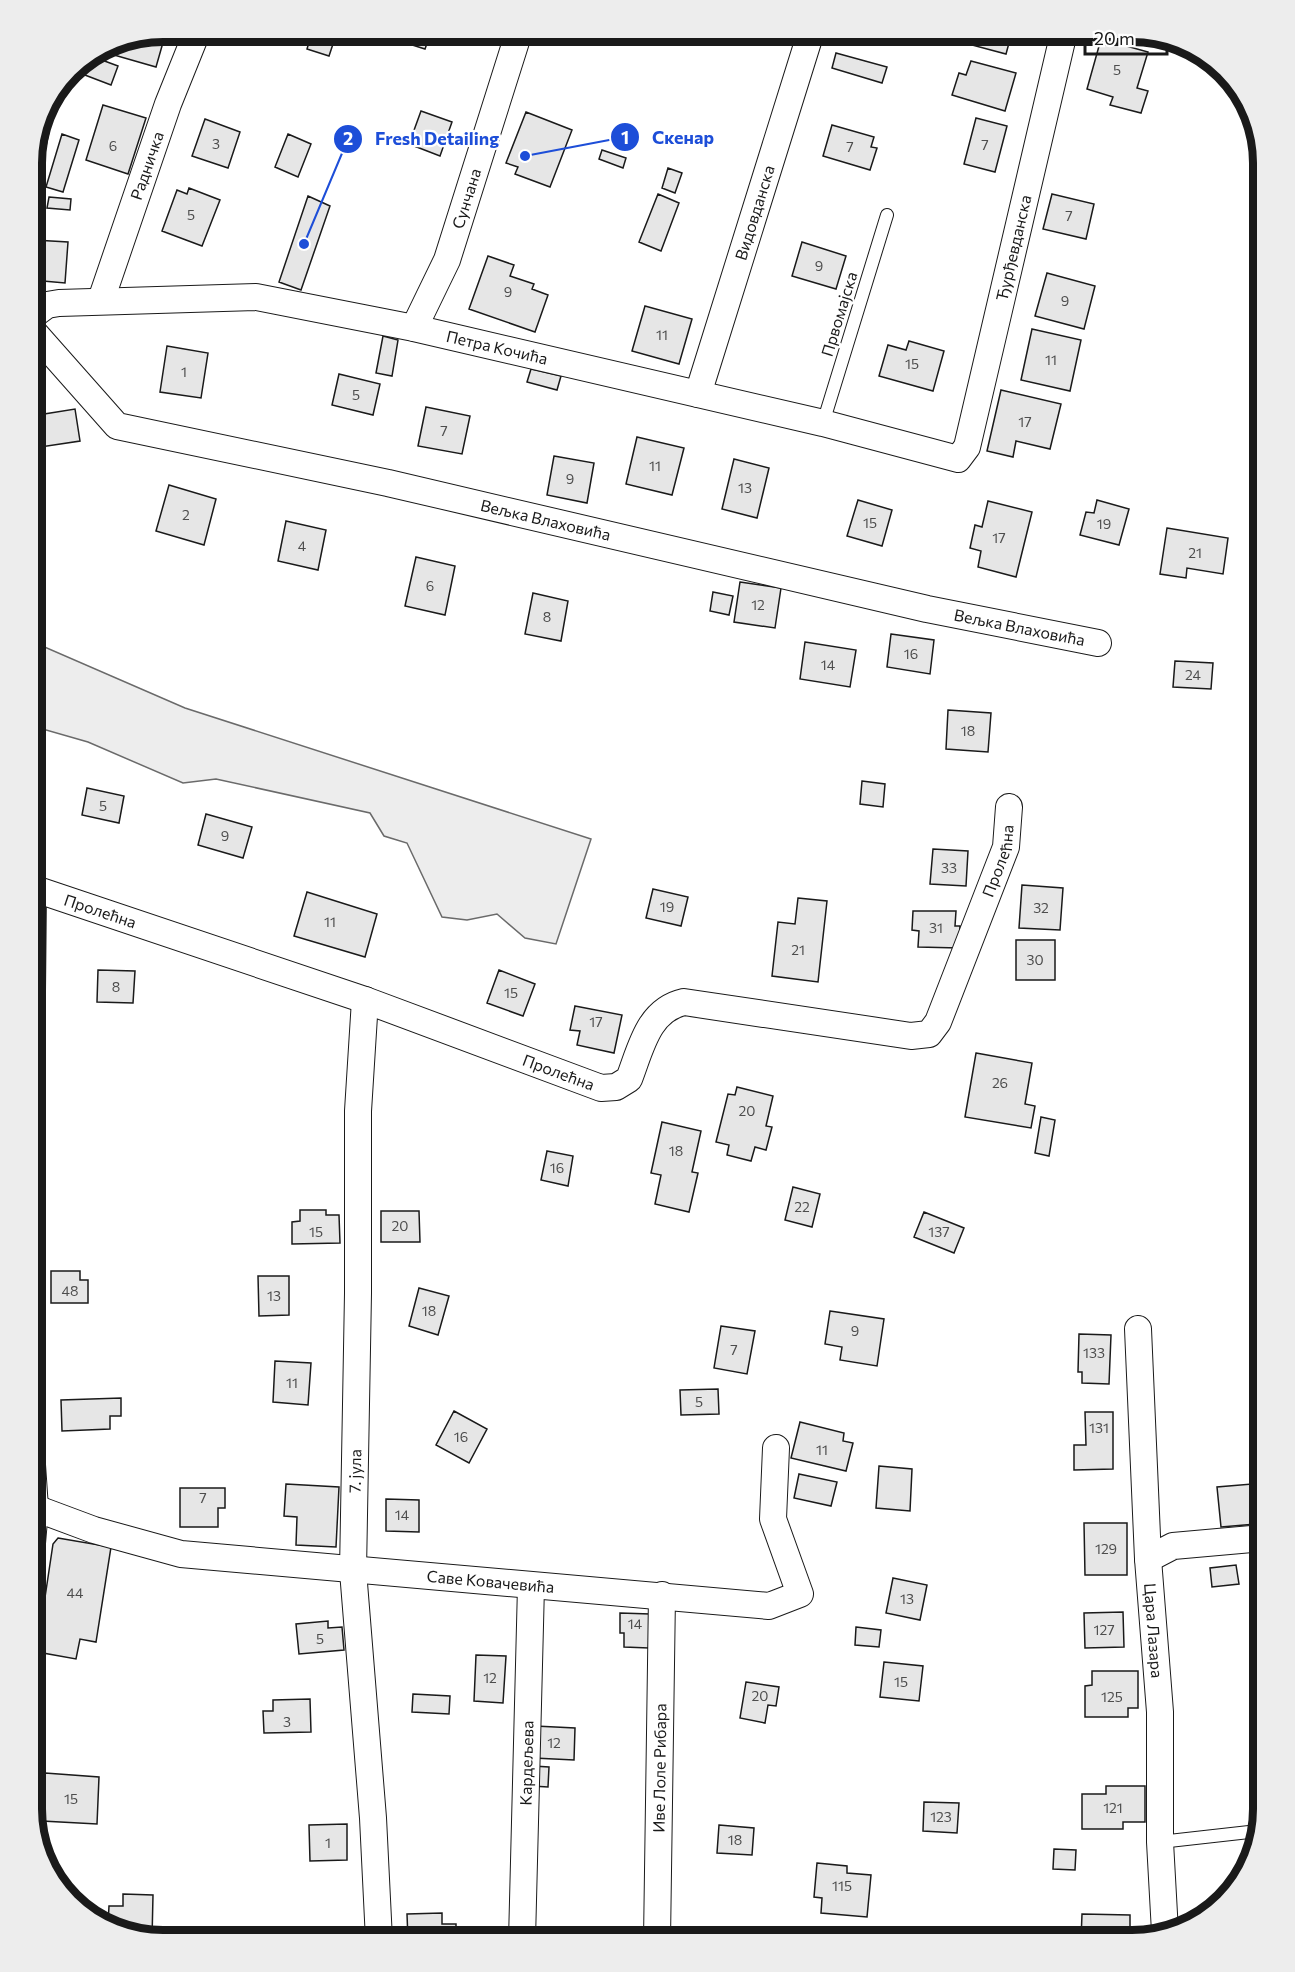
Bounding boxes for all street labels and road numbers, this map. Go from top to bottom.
street label: Радничка [126,129,167,202]
street label: Видовданска [730,163,778,262]
street label: Сунчана [447,166,484,231]
street label: Ђурђевданска [991,193,1035,303]
street label: Првомајска [817,269,860,359]
street label: Петра Кочића [444,326,550,368]
street label: Вељка Влаховића [479,495,613,544]
street label: Вељка Влаховића [953,605,1087,649]
street label: Пролећна [978,824,1017,899]
street label: Пролећна [62,890,139,931]
street label: Пролећна [520,1050,597,1094]
street label: 7. јула [345,1449,364,1493]
street label: Саве Ковачевића [426,1566,555,1596]
street label: Цара Лазара [1141,1582,1167,1679]
street label: Иве Лоле Рибара [649,1703,669,1833]
street label: Кардељева [515,1720,537,1806]

